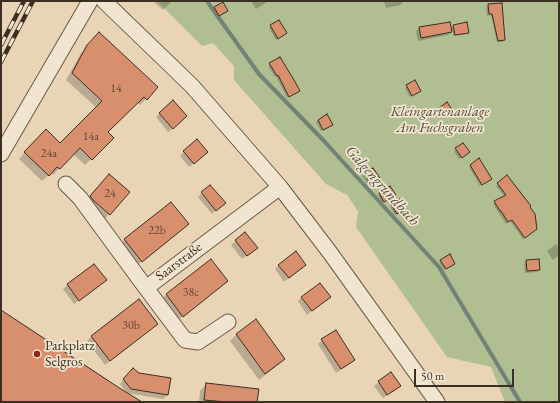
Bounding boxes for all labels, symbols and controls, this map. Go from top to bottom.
house number: 14 [110,82,122,96]
park label: Kleingartenanlage Am Fuchsgraben [391,104,489,136]
house number: 14a [83,130,99,144]
water label: Galgengrundbach [341,142,423,230]
house number: 24a [41,147,57,161]
house number: 24 [104,187,116,201]
house number: 22b [148,224,166,238]
street label: Saarstraße [152,239,206,285]
house number: 38c [183,286,199,300]
house number: 30b [122,319,140,333]
place label: Parkplatz Selgros [45,338,95,370]
marker: Parkplatz Selgros [32,349,42,359]
scale bar [416,361,516,387]
text: 50 m [421,368,444,384]

